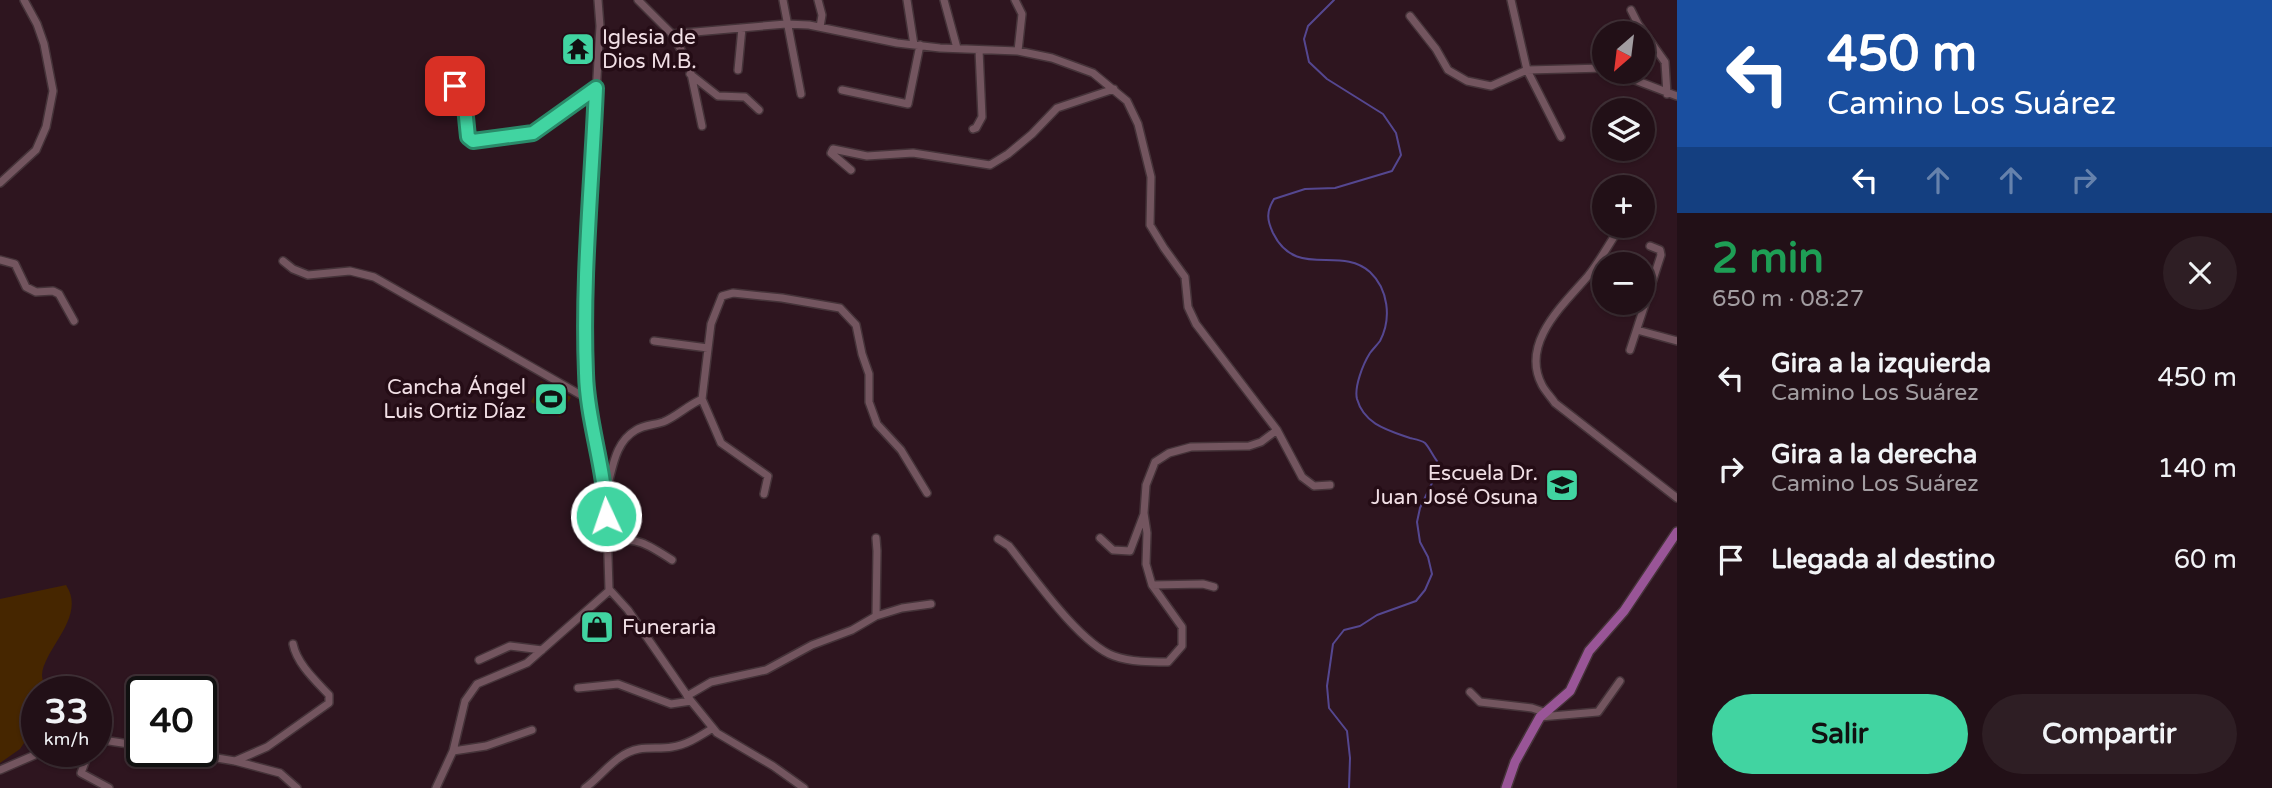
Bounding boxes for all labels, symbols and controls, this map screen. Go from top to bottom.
north arrow [1592,21,1656,84]
map controls [1592,21,1655,315]
place label: Iglesia de Dios M.B. [602,25,697,74]
text: 450 m [1827,25,1977,84]
icon: left [1712,28,1803,119]
temple icon: Iglesia de Dios M.B. [559,30,597,68]
pin [425,56,485,116]
icon: arrive [436,67,474,105]
text: Camino Los Suárez [1827,85,2116,123]
button: layers [1592,98,1655,161]
icon: left [1846,161,1884,199]
icon: ahead [1919,161,1957,199]
icon: ahead [1992,161,2030,199]
icon: right [2065,161,2103,199]
button: + [1592,175,1655,238]
text: 2 min [1712,233,1824,284]
button: close [2163,236,2237,310]
button: − [1592,252,1655,315]
text: 650 m · 08:27 [1712,285,1864,313]
text: Gira a la izquierda [1771,348,1991,379]
icon: left [1712,359,1750,397]
text: 450 m [2157,362,2237,393]
place label: Cancha Ángel Luis Ortiz Díaz [383,375,526,424]
text: Camino Los Suárez [1771,379,1979,407]
sports icon: Cancha Ángel Luis Ortiz Díaz [532,380,570,418]
text: Gira a la derecha [1771,439,1977,470]
icon: right [1712,450,1750,488]
text: 140 m [2157,453,2237,484]
place label: Escuela Dr. Juan José Osuna [1371,461,1538,510]
school or university icon: Escuela Dr. Juan José Osuna [1543,466,1581,504]
text: Camino Los Suárez [1771,470,1979,498]
position arrow [569,479,643,553]
icon: arrive [1712,541,1750,579]
text: Llegada al destino [1771,544,1995,575]
text: 60 m [2174,544,2237,575]
shop icon: Funeraria [578,608,616,646]
place label: Funeraria [622,615,716,640]
speed limit sign: 40 [126,676,217,767]
text: 33 [45,691,88,733]
button: Salir [1712,694,1968,774]
button: Compartir [1982,694,2237,774]
text: km/h [44,728,89,750]

